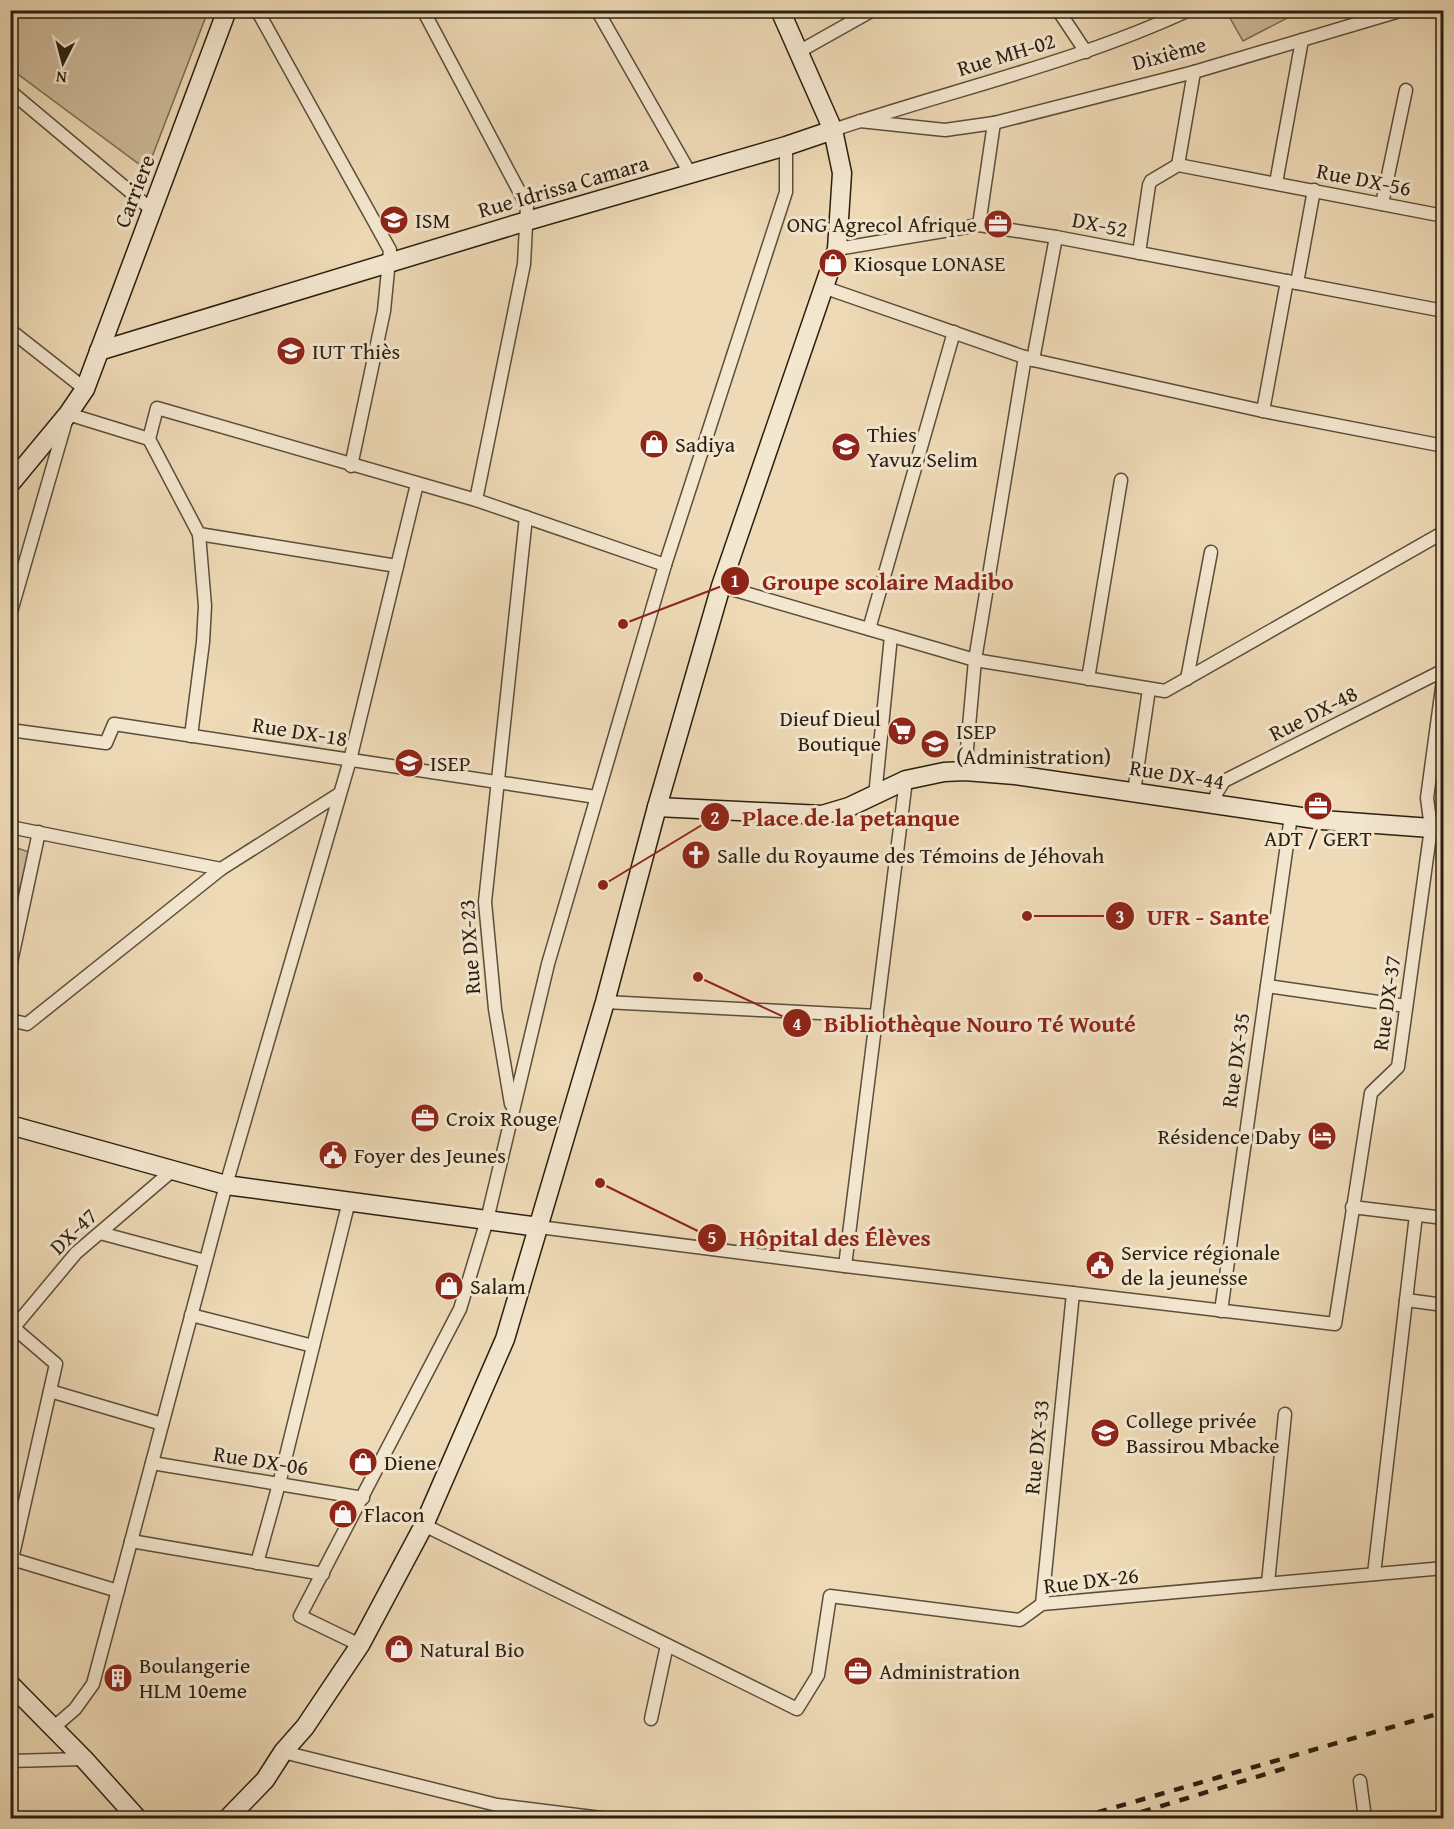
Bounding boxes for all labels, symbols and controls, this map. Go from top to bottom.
street label: Rue MH-02 [953,24,1059,84]
street label: Dixième [1128,28,1210,78]
north arrow [33,33,93,93]
text: N [55,65,68,90]
street label: Rue Idrissa Camara [474,146,653,226]
street label: Carriere [105,150,163,232]
street label: Rue DX-56 [1314,154,1414,204]
street label: DX-52 [1070,203,1130,245]
school or university icon: ISM [378,204,410,236]
place label: ISM [415,204,451,236]
place label: ONG Agrecol Afrique [787,208,977,240]
office icon: ONG Agrecol Afrique [982,208,1014,240]
shop icon: Kiosque LONASE [817,247,849,279]
place label: Kiosque LONASE [854,247,1006,279]
school or university icon: IUT Thiès [275,335,307,367]
place label: IUT Thiès [312,335,400,367]
place label: Thies Yavuz Selim [867,418,978,475]
shop icon: Sadiya [638,428,670,460]
place label: Sadiya [675,428,736,460]
school or university icon: Thies Yavuz Selim [830,431,862,463]
callout: Groupe scolaire Madibo [720,560,1026,602]
text: Groupe scolaire Madibo [762,564,1014,599]
text: 1 [730,567,740,594]
street label: Rue DX-48 [1263,677,1363,749]
place label: Dieuf Dieul Boutique [779,702,881,759]
street label: Rue DX-18 [250,708,350,754]
supermarket icon: Dieuf Dieul Boutique [886,715,918,747]
place label: ISEP (Administration) [956,715,1111,772]
school or university icon: ISEP (Administration) [919,728,951,760]
school or university icon: ISEP [393,747,425,779]
place label: ISEP [430,747,470,779]
street label: Rue DX-44 [1127,751,1227,797]
office icon: ADT / GERT [1302,790,1334,822]
callout: Place de la petanque [700,796,972,838]
text: Place de la petanque [742,800,960,835]
text: 2 [710,804,720,831]
place label: ADT / GERT [1264,822,1372,854]
church icon: Salle du Royaume des Témoins de Jéhovah [680,839,712,871]
place label: Salle du Royaume des Témoins de Jéhovah [717,839,1105,871]
callout: UFR - Sante [1105,895,1282,937]
street label: Rue DX-23 [450,898,488,996]
text: UFR - Sante [1147,899,1270,934]
text: 3 [1115,903,1125,930]
street label: Rue DX-37 [1364,953,1408,1053]
callout: Bibliothèque Nouro Té Wouté [782,1002,1147,1044]
text: Bibliothèque Nouro Té Wouté [824,1006,1136,1041]
text: 4 [792,1010,802,1037]
street label: Rue DX-35 [1213,1010,1257,1110]
office icon: Croix Rouge [409,1102,441,1134]
place label: Croix Rouge [446,1102,557,1134]
place label: Résidence Daby [1158,1120,1301,1152]
hotel icon: Résidence Daby [1306,1120,1338,1152]
public building icon: Foyer des Jeunes [317,1139,349,1171]
place label: Foyer des Jeunes [354,1139,506,1171]
street label: DX-47 [42,1200,104,1262]
callout: Hôpital des Élèves [697,1217,943,1259]
text: Hôpital des Élèves [739,1220,931,1255]
text: 5 [707,1224,717,1251]
place label: Service régionale de la jeunesse [1121,1236,1280,1293]
public building icon: Service régionale de la jeunesse [1084,1249,1116,1281]
shop icon: Salam [433,1270,465,1302]
place label: Salam [470,1270,526,1302]
street label: Rue DX-33 [1015,1398,1057,1496]
place label: College privée Bassirou Mbacke [1126,1404,1280,1461]
school or university icon: College privée Bassirou Mbacke [1089,1417,1121,1449]
street label: Rue DX-06 [211,1437,311,1483]
shop icon: Diene [347,1446,379,1478]
place label: Diene [384,1446,437,1478]
shop icon: Flacon [327,1498,359,1530]
place label: Flacon [364,1498,425,1530]
street label: Rue DX-26 [1042,1558,1140,1602]
shop icon: Natural Bio [383,1633,415,1665]
place label: Natural Bio [420,1633,525,1665]
place label: Boulangerie HLM 10eme [139,1649,250,1706]
office icon: Administration [842,1655,874,1687]
place label: Administration [879,1655,1021,1687]
building icon: Boulangerie HLM 10eme [102,1662,134,1694]

